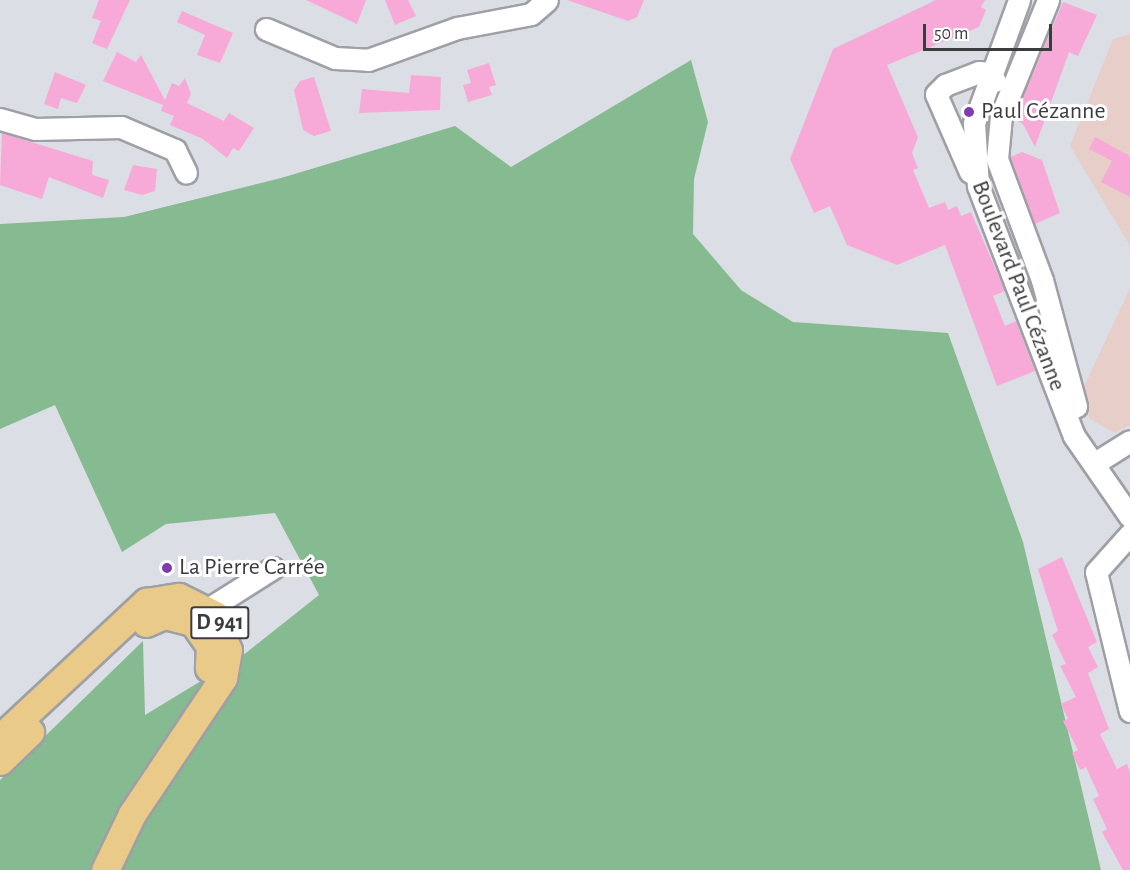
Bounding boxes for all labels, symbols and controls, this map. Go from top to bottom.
scale bar [926,12,1055,50]
text: 50 m [934,25,968,43]
place label: Paul Cézanne [981,98,1105,126]
marker: Paul Cézanne [962,105,976,119]
street label: Boulevard Paul Cézanne [965,177,1071,395]
place label: La Pierre Carrée [179,554,325,582]
marker: La Pierre Carrée [160,561,174,575]
road number: D 941 [190,604,250,642]

